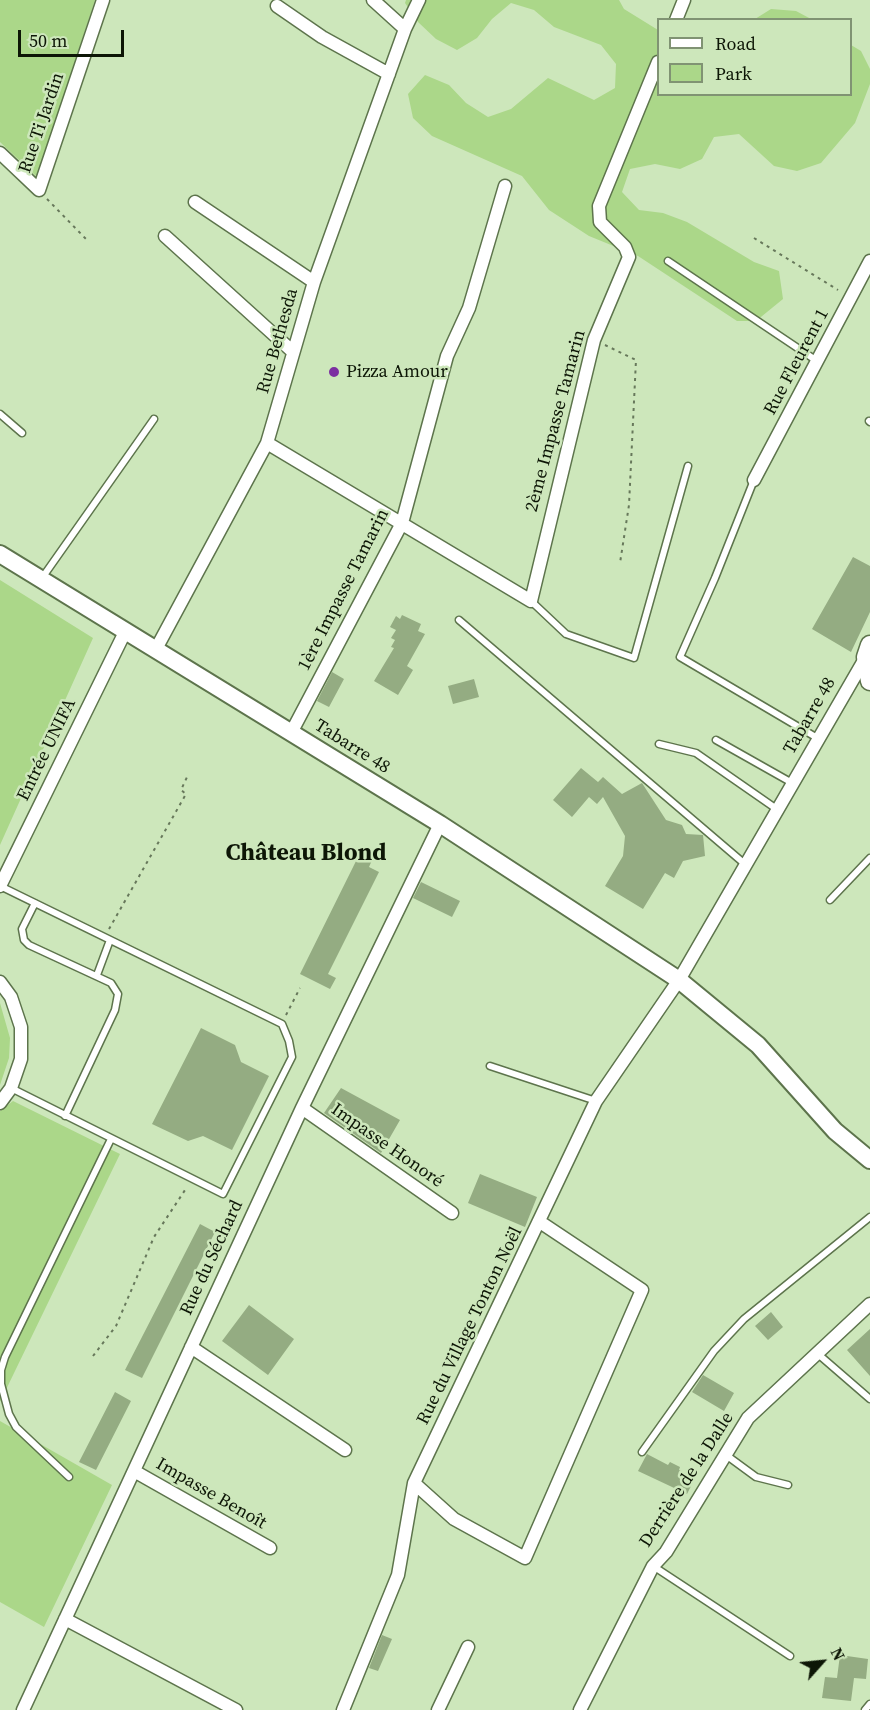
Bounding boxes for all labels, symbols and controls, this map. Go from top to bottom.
scale bar [21,18,128,56]
legend [657,18,852,96]
text: 50 m [29,28,67,53]
text: Road [715,31,756,56]
text: Park [715,61,752,86]
street label: Rue Ti Jardin [15,70,69,176]
street label: Rue Bethesda [253,286,303,396]
street label: Rue Fleurent 1 [760,305,834,419]
street label: 2ème Impasse Tamarin [521,328,591,514]
place label: Pizza Amour [346,361,448,383]
marker: Pizza Amour [327,365,341,379]
street label: 1ère Impasse Tamarin [294,506,394,674]
street label: Tabarre 48 [779,674,841,758]
street label: Entrée UNIFA [13,695,81,805]
street label: Tabarre 48 [310,715,394,779]
district label: Château Blond [225,840,387,868]
street label: Impasse Honoré [327,1099,447,1193]
street label: Rue du Séchard [176,1197,248,1319]
street label: Rue du Village Tonton Noël [413,1224,527,1428]
street label: Derrière de la Dalle [635,1408,739,1552]
street label: Impasse Benoît [152,1454,270,1534]
north arrow [792,1632,852,1692]
text: N [826,1644,850,1664]

